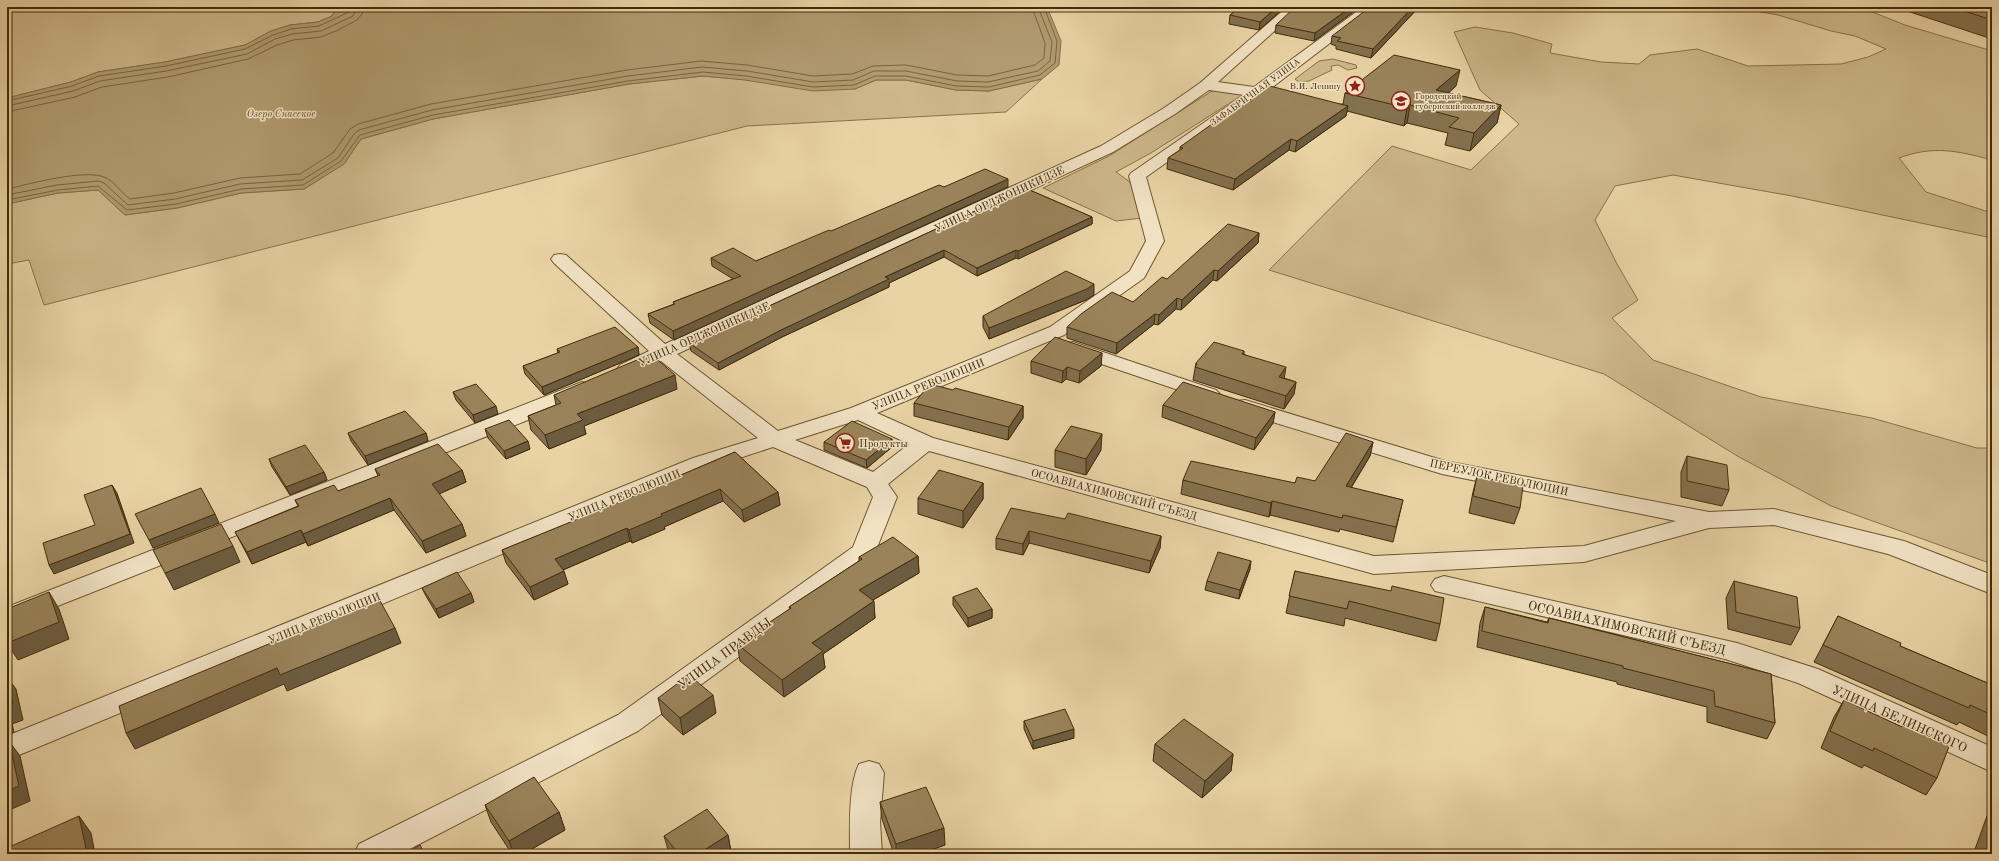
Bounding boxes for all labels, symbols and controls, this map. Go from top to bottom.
street label: ЗАФАБРИЧНАЯ УЛИЦА [1209,57,1302,128]
place icon: В.И. Ленину [1344,75,1366,97]
place label: В.И. Ленину [1290,82,1341,91]
school or university icon: Городецкий губернский колледж [1390,90,1412,112]
place label: Городецкий губернский колледж [1415,92,1496,111]
water label: Озеро Спасское [247,109,315,120]
street label: УЛИЦА ОРДЖОНИКИДЗЕ [933,165,1066,235]
street label: УЛИЦА ОРДЖОНИКИДЗЕ [637,301,772,369]
street label: УЛИЦА РЕВОЛЮЦИИ [871,358,987,413]
supermarket icon: Продукты [834,432,856,454]
place label: Продукты [859,439,908,450]
street label: ПЕРЕУЛОК РЕВОЛЮЦИИ [1428,458,1570,499]
street label: ОСОАВИАХИМОВСКИЙ СЪЕЗД [1029,466,1198,523]
street label: УЛИЦА РЕВОЛЮЦИИ [567,469,683,524]
street label: УЛИЦА РЕВОЛЮЦИИ [267,592,383,647]
street label: ОСОАВИАХИМОВСКИЙ СЪЕЗД [1526,597,1728,658]
street label: УЛИЦА ПРАВДЫ [676,616,774,692]
street label: УЛИЦА БЕЛИНСКОГО [1830,684,1969,755]

